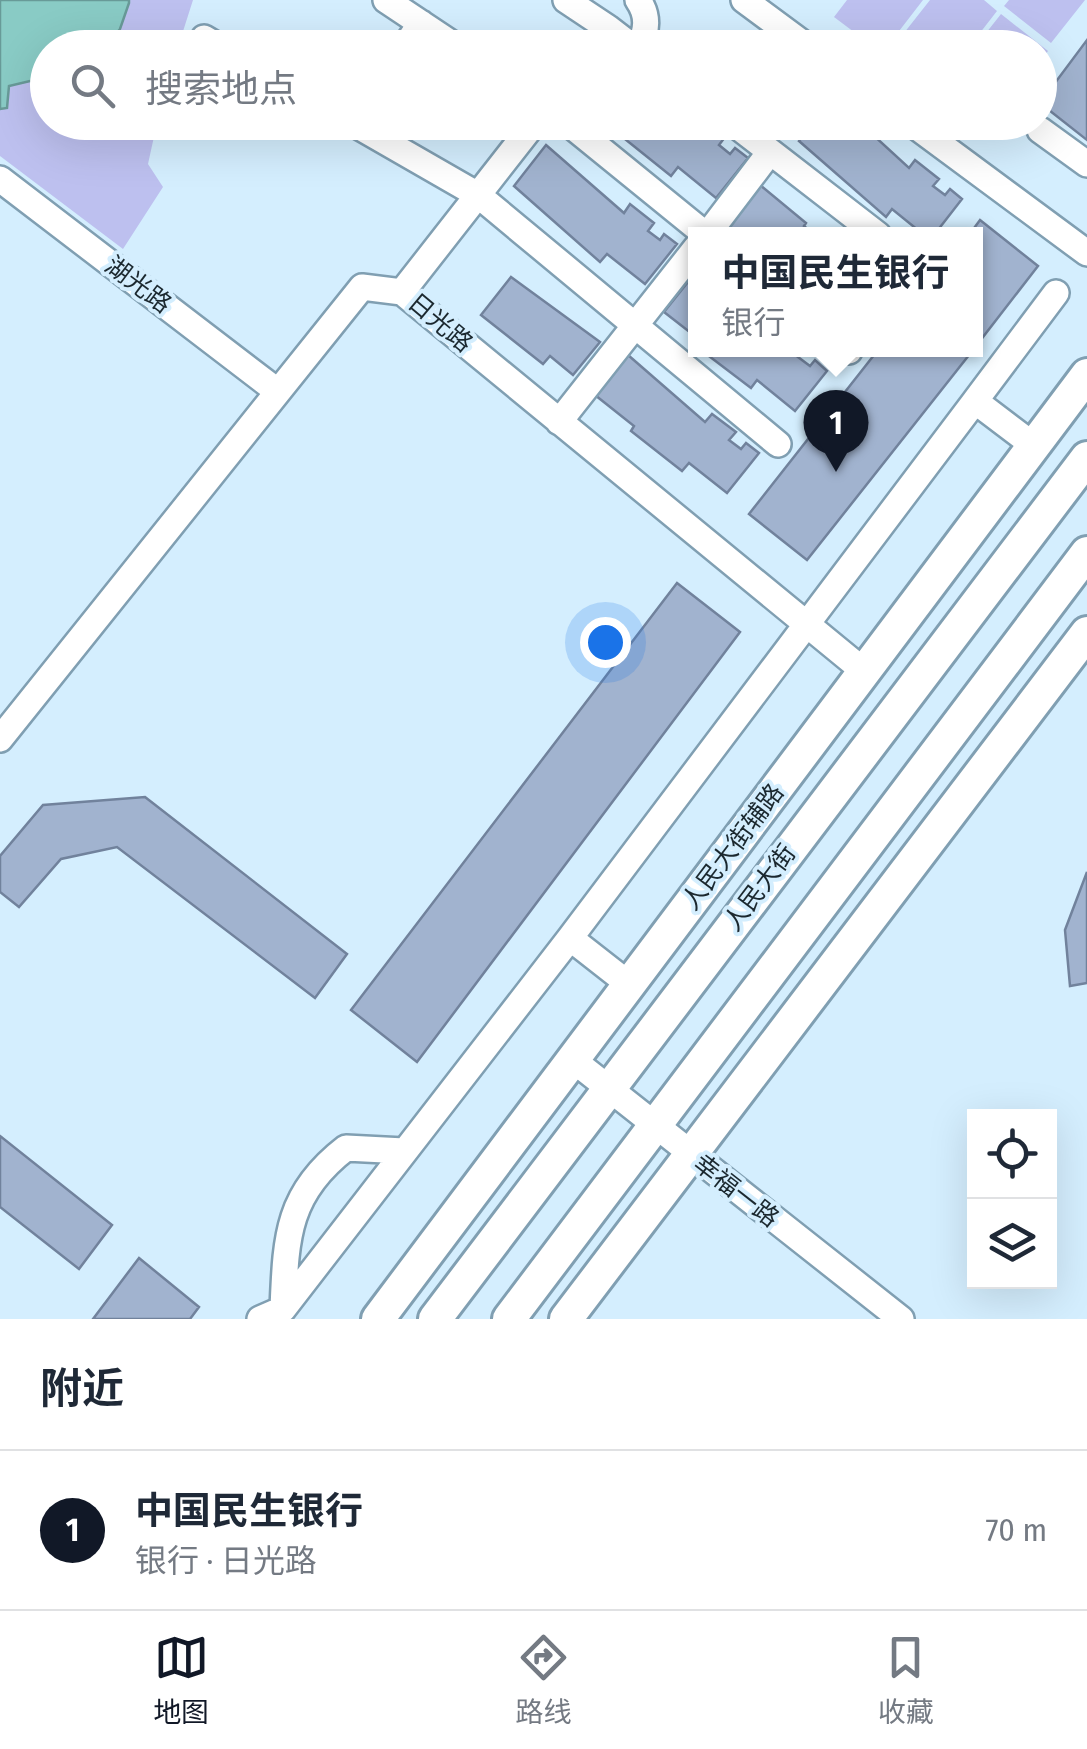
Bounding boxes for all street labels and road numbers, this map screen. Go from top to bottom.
street label: 湖光路 [99,250,177,320]
street label: 日光路 [402,287,478,359]
street label: 人民大街辅路 [676,778,790,916]
street label: 人民大街 [718,839,802,937]
street label: 幸福一路 [687,1148,785,1234]

